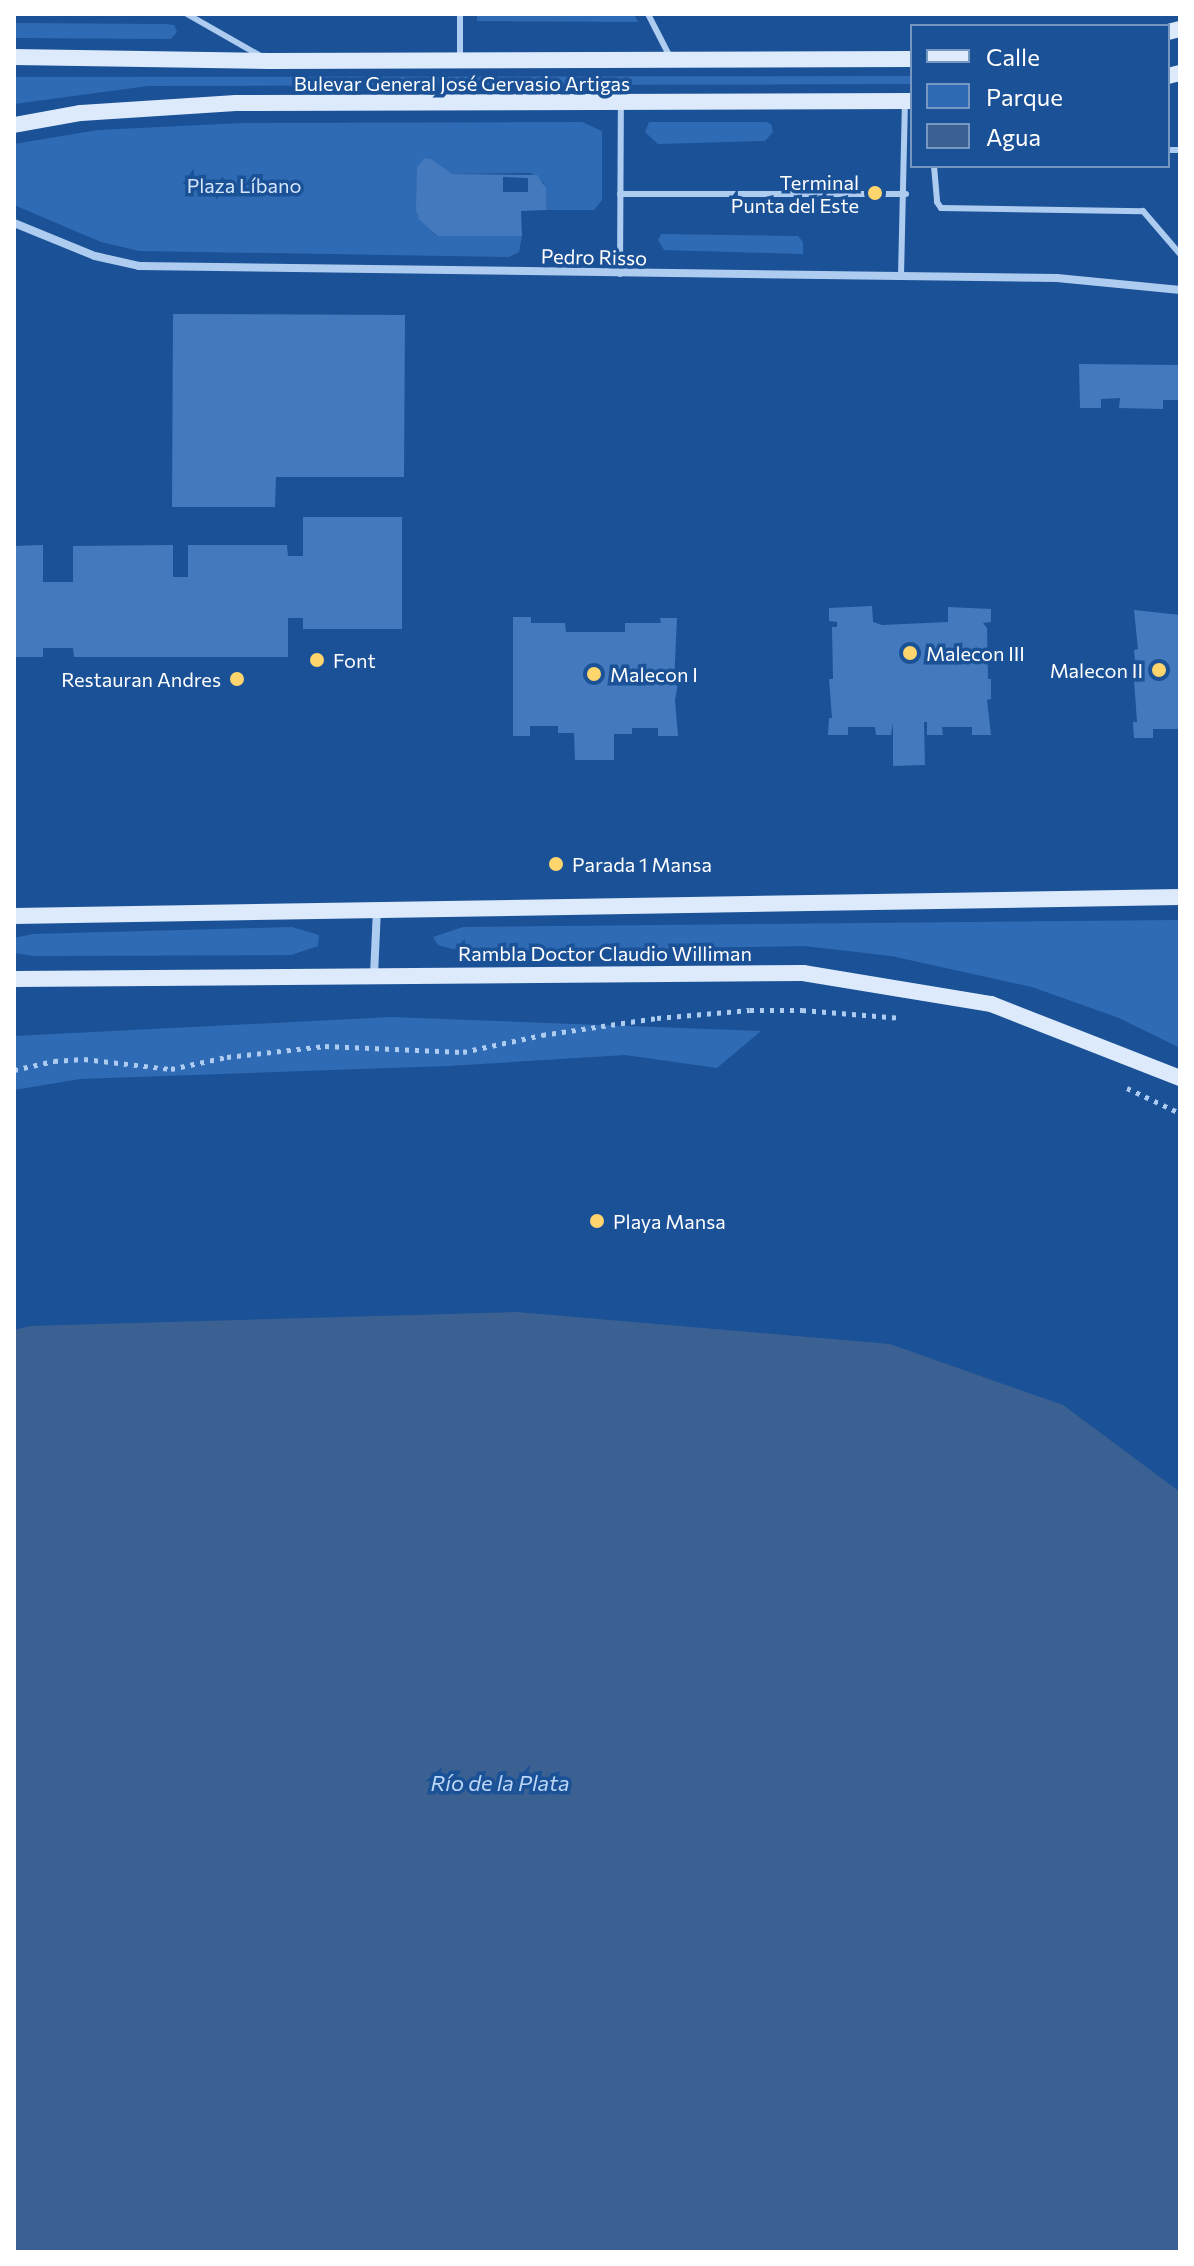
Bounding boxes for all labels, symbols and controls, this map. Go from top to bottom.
legend [910,24,1170,168]
text: Calle [986,42,1040,71]
street label: Bulevar General José Gervasio Artigas [294,71,630,95]
text: Parque [986,82,1063,111]
text: Agua [986,122,1041,151]
place label: Terminal Punta del Este [731,170,859,217]
park label: Plaza Líbano [187,173,301,197]
marker: Terminal Punta del Este [866,184,884,202]
street label: Pedro Risso [541,244,647,270]
place label: Malecon III [926,641,1025,665]
marker: Malecon III [901,644,919,662]
place label: Font [333,648,376,672]
marker: Font [308,651,326,669]
place label: Malecon II [1050,658,1143,682]
marker: Malecon II [1150,661,1168,679]
place label: Malecon I [610,662,698,686]
marker: Malecon I [585,665,603,683]
place label: Restauran Andres [61,667,221,691]
marker: Restauran Andres [228,670,246,688]
place label: Parada 1 Mansa [572,852,712,876]
marker: Parada 1 Mansa [547,855,565,873]
street label: Rambla Doctor Claudio Williman [458,941,752,965]
place label: Playa Mansa [613,1209,726,1233]
marker: Playa Mansa [588,1212,606,1230]
water label: Río de la Plata [430,1770,570,1796]

